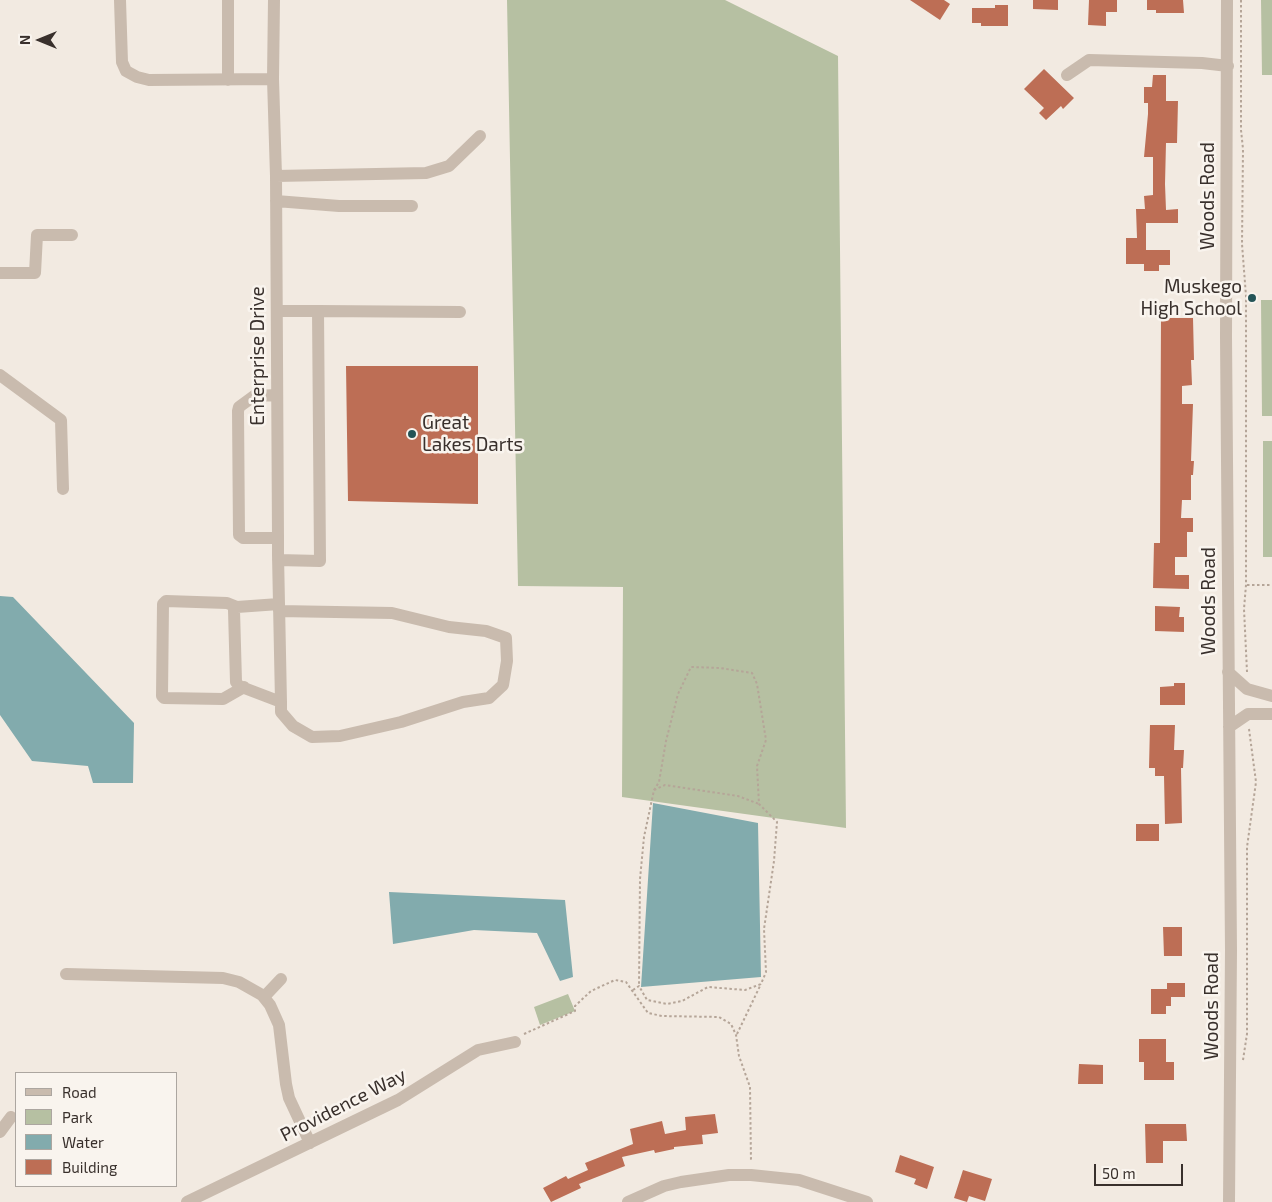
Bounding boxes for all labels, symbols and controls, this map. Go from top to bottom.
north arrow [15,15,65,65]
text: N [16,35,33,45]
street label: Woods Road [1197,142,1219,250]
place label: Muskego High School [1141,276,1242,320]
street label: Enterprise Drive [247,286,269,426]
marker: Muskego High School [1246,292,1258,304]
place label: Great Lakes Darts [422,412,523,456]
marker: Great Lakes Darts [406,428,418,440]
street label: Woods Road [1198,547,1220,655]
street label: Woods Road [1201,952,1223,1060]
street label: Providence Way [276,1064,410,1146]
legend [15,1072,178,1187]
text: Road [62,1083,97,1101]
text: Park [62,1108,93,1126]
text: Water [62,1133,104,1151]
scale bar [1097,1154,1186,1186]
text: Building [62,1158,117,1176]
text: 50 m [1102,1164,1136,1182]

